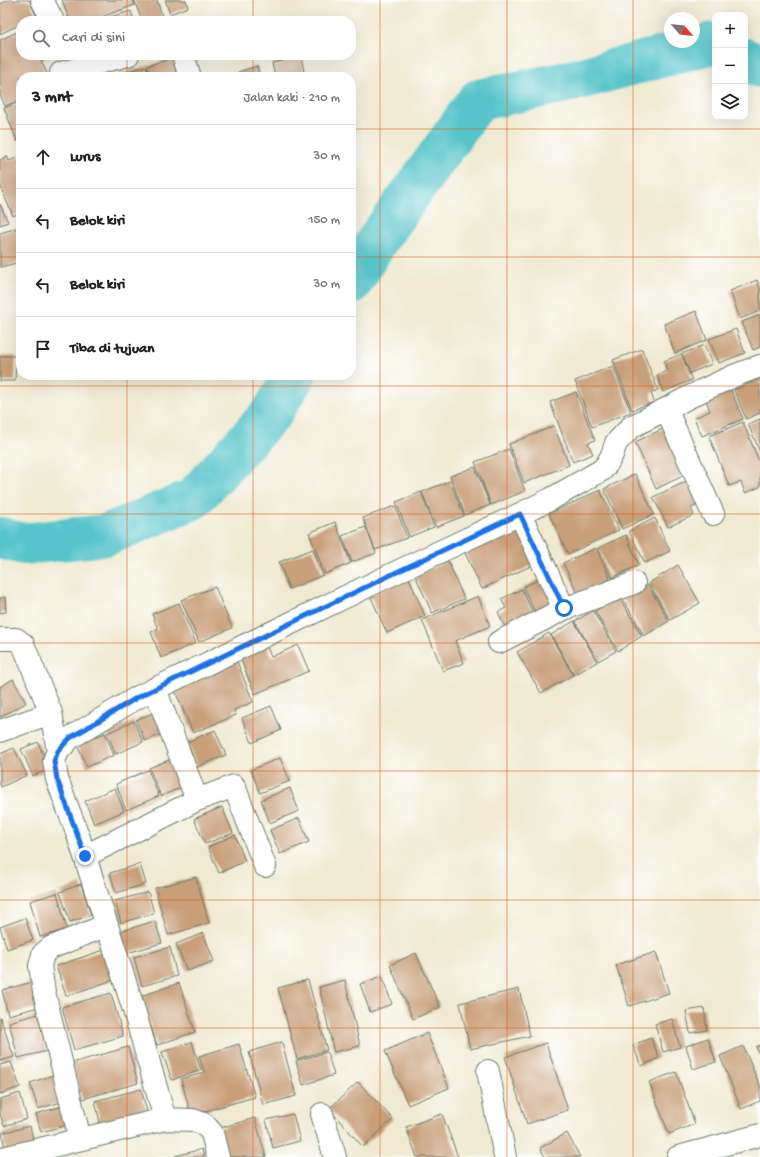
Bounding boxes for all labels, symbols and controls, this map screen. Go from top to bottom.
north arrow [664,12,700,48]
map controls [712,12,748,120]
button: + [712,12,748,48]
search box [16,16,356,60]
icon: search [30,27,52,49]
text: Cari di sini [62,29,125,47]
button: − [712,48,748,84]
button: layers [712,84,748,120]
text: 3 mnt [32,88,72,108]
text: Jalan kaki · 210 m [243,91,340,106]
icon: ahead [32,146,54,168]
text: Lurus [70,148,100,166]
text: 30 m [314,149,340,164]
icon: left [32,210,54,232]
text: Belok kiri [70,212,125,230]
text: 150 m [308,213,340,228]
icon: left [32,274,54,296]
text: Belok kiri [70,276,125,294]
text: 30 m [314,277,340,292]
icon: arrive [32,338,54,360]
text: Tiba di tujuan [70,340,154,358]
route start [555,599,573,617]
route end [76,847,94,865]

